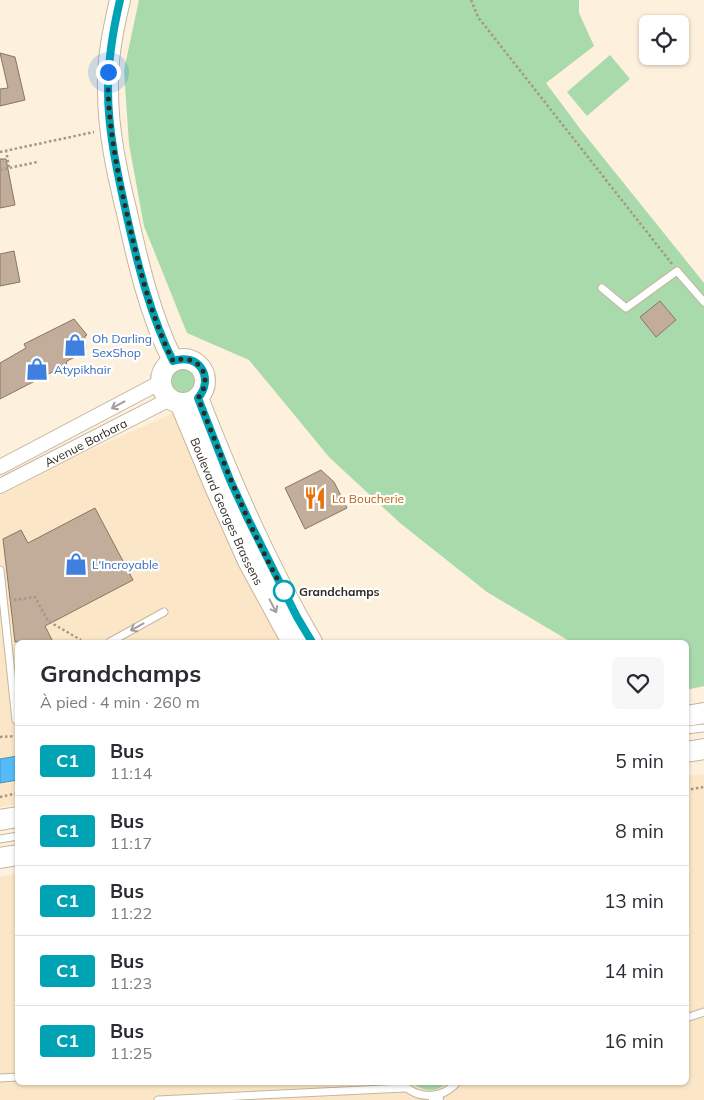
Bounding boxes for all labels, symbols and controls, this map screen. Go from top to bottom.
map controls [639,15,689,65]
button: locate [639,15,689,65]
your location [96,60,121,85]
place label: Oh Darling SexShop [92,331,152,360]
shop icon: Oh Darling SexShop [62,332,88,358]
shop icon: Atypikhair [24,356,50,382]
place label: Atypikhair [54,362,112,377]
one-way arrow [111,401,126,410]
street label: Avenue Barbara [42,415,129,470]
street label: Boulevard Georges Brassens [188,435,267,587]
restaurant icon: La Boucherie [302,485,328,511]
place label: La Boucherie [332,491,404,506]
shop icon: L'Incroyable [63,551,89,577]
place label: L'Incroyable [92,557,158,572]
marker: Grandchamps [273,580,295,602]
place label: Grandchamps [299,584,380,599]
one-way arrow [268,599,278,614]
one-way arrow [129,622,144,632]
button: heart [612,657,664,709]
text: Grandchamps [40,658,201,688]
text: À pied · 4 min · 260 m [40,692,200,712]
text: Bus [110,739,144,763]
text: C1 [56,749,79,772]
text: 5 min [615,749,664,773]
text: 11:14 [110,763,152,783]
text: Bus [110,809,144,833]
text: C1 [56,819,79,842]
text: 8 min [615,819,664,843]
text: 11:17 [110,833,152,853]
text: Bus [110,879,144,903]
text: C1 [56,889,79,912]
text: 13 min [604,889,664,913]
text: 11:22 [110,903,152,923]
text: Bus [110,949,144,973]
text: C1 [56,959,79,982]
text: 14 min [604,959,664,983]
text: 11:23 [110,973,152,993]
text: Bus [110,1019,144,1043]
text: C1 [56,1029,79,1052]
text: 16 min [604,1029,664,1053]
text: 11:25 [110,1043,152,1063]

